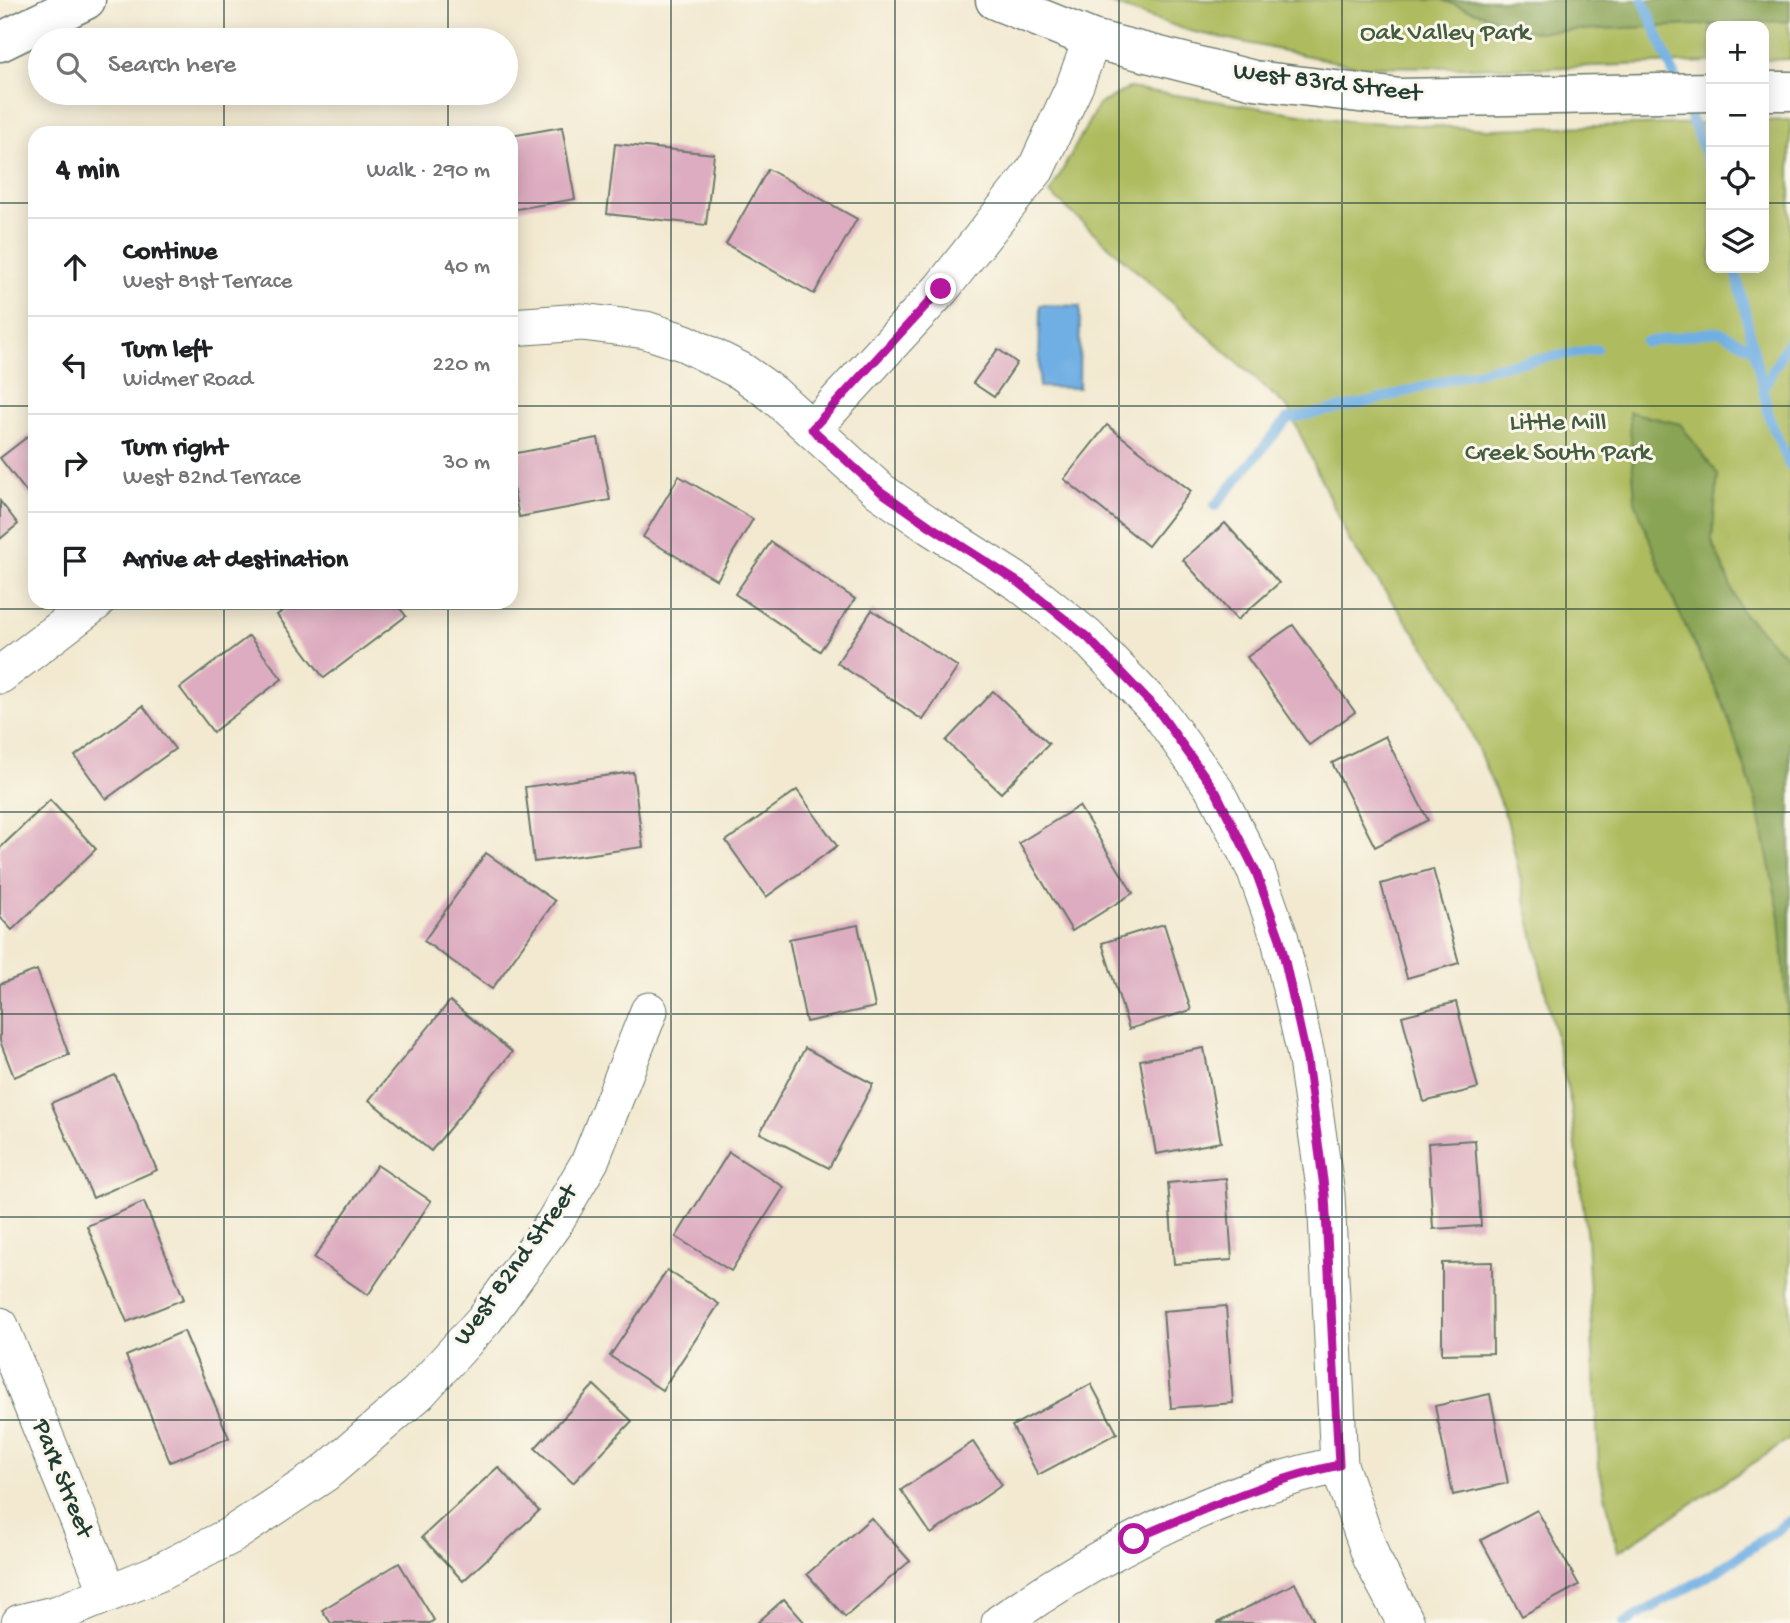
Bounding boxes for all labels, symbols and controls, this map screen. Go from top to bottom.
park label: Oak Valley Park [1360,19,1532,50]
map controls [1706,21,1769,273]
button: + [1706,21,1769,84]
search box [28,28,518,105]
icon: search [52,48,90,86]
text: Search here [108,51,236,82]
street label: West 83rd Street [1231,57,1425,111]
button: − [1706,84,1769,147]
button: locate [1706,147,1769,210]
text: 4 min [56,154,119,189]
text: Walk · 290 m [367,158,490,185]
button: layers [1706,210,1769,273]
text: Continue [123,238,217,269]
icon: ahead [56,248,94,286]
text: 40 m [444,254,490,281]
text: West 81st Terrace [123,269,292,296]
route end [925,273,956,304]
text: Turn left [123,336,211,367]
icon: left [56,346,94,384]
text: 220 m [433,352,490,379]
text: Widmer Road [123,367,253,394]
park label: Little Mill Creek South Park [1465,409,1653,470]
text: Turn right [123,434,227,465]
icon: right [56,444,94,482]
text: 30 m [443,450,490,477]
text: West 82nd Terrace [123,465,301,492]
icon: arrive [56,542,94,580]
text: Arrive at destination [123,546,348,577]
street label: West 82nd Street [448,1177,587,1353]
street label: Park Street [23,1414,100,1545]
route start [1118,1523,1149,1554]

